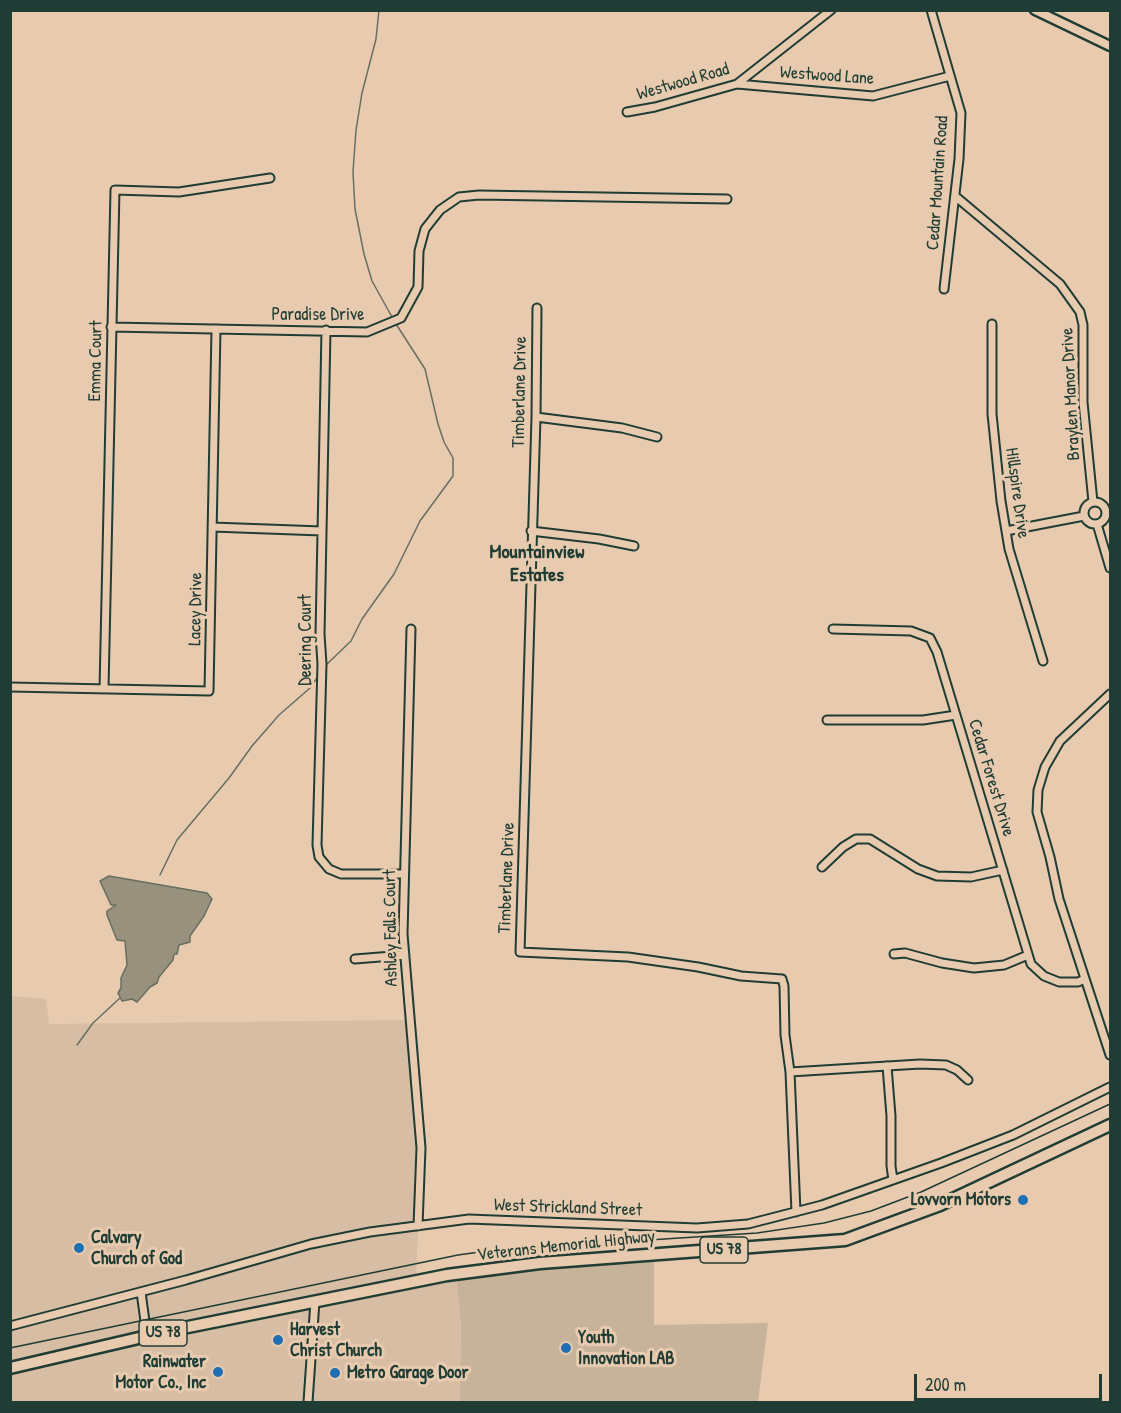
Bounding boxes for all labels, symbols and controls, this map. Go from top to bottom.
street label: Westwood Road [634,59,732,105]
street label: Westwood Lane [779,62,875,90]
street label: Cedar Mountain Road [923,115,953,251]
street label: Paradise Drive [272,304,364,326]
street label: Emma Court [84,320,108,402]
street label: Braylen Manor Drive [1057,327,1085,461]
street label: Timberlane Drive [508,336,532,448]
street label: Hillspire Drive [1000,446,1034,540]
district label: Mountainview Estates [490,541,584,588]
street label: Lacey Drive [185,572,207,646]
street label: Deering Court [295,594,317,686]
street label: Cedar Forest Drive [963,717,1019,839]
street label: Timberlane Drive [494,822,520,934]
street label: Ashley Falls Court [379,869,403,987]
place label: Lovvorn Motors [911,1189,1011,1211]
marker: Lovvorn Motors [1016,1193,1030,1207]
street label: West Strickland Street [493,1195,643,1221]
street label: Veterans Memorial Highway [476,1226,656,1266]
place label: Calvary Church of God [91,1227,182,1270]
road number: US 78 [700,1237,748,1263]
marker: Calvary Church of God [72,1241,86,1255]
place label: Harvest Christ Church [290,1319,382,1362]
road number: US 78 [139,1320,187,1346]
place label: Youth Innovation LAB [578,1327,674,1370]
marker: Harvest Christ Church [271,1333,285,1347]
marker: Youth Innovation LAB [559,1341,573,1355]
place label: Rainwater Motor Co., Inc [115,1351,206,1394]
place label: Metro Garage Door [347,1362,468,1384]
scale bar [917,1362,1104,1400]
marker: Rainwater Motor Co., Inc [211,1365,225,1379]
marker: Metro Garage Door [328,1366,342,1380]
text: 200 m [925,1372,966,1397]

